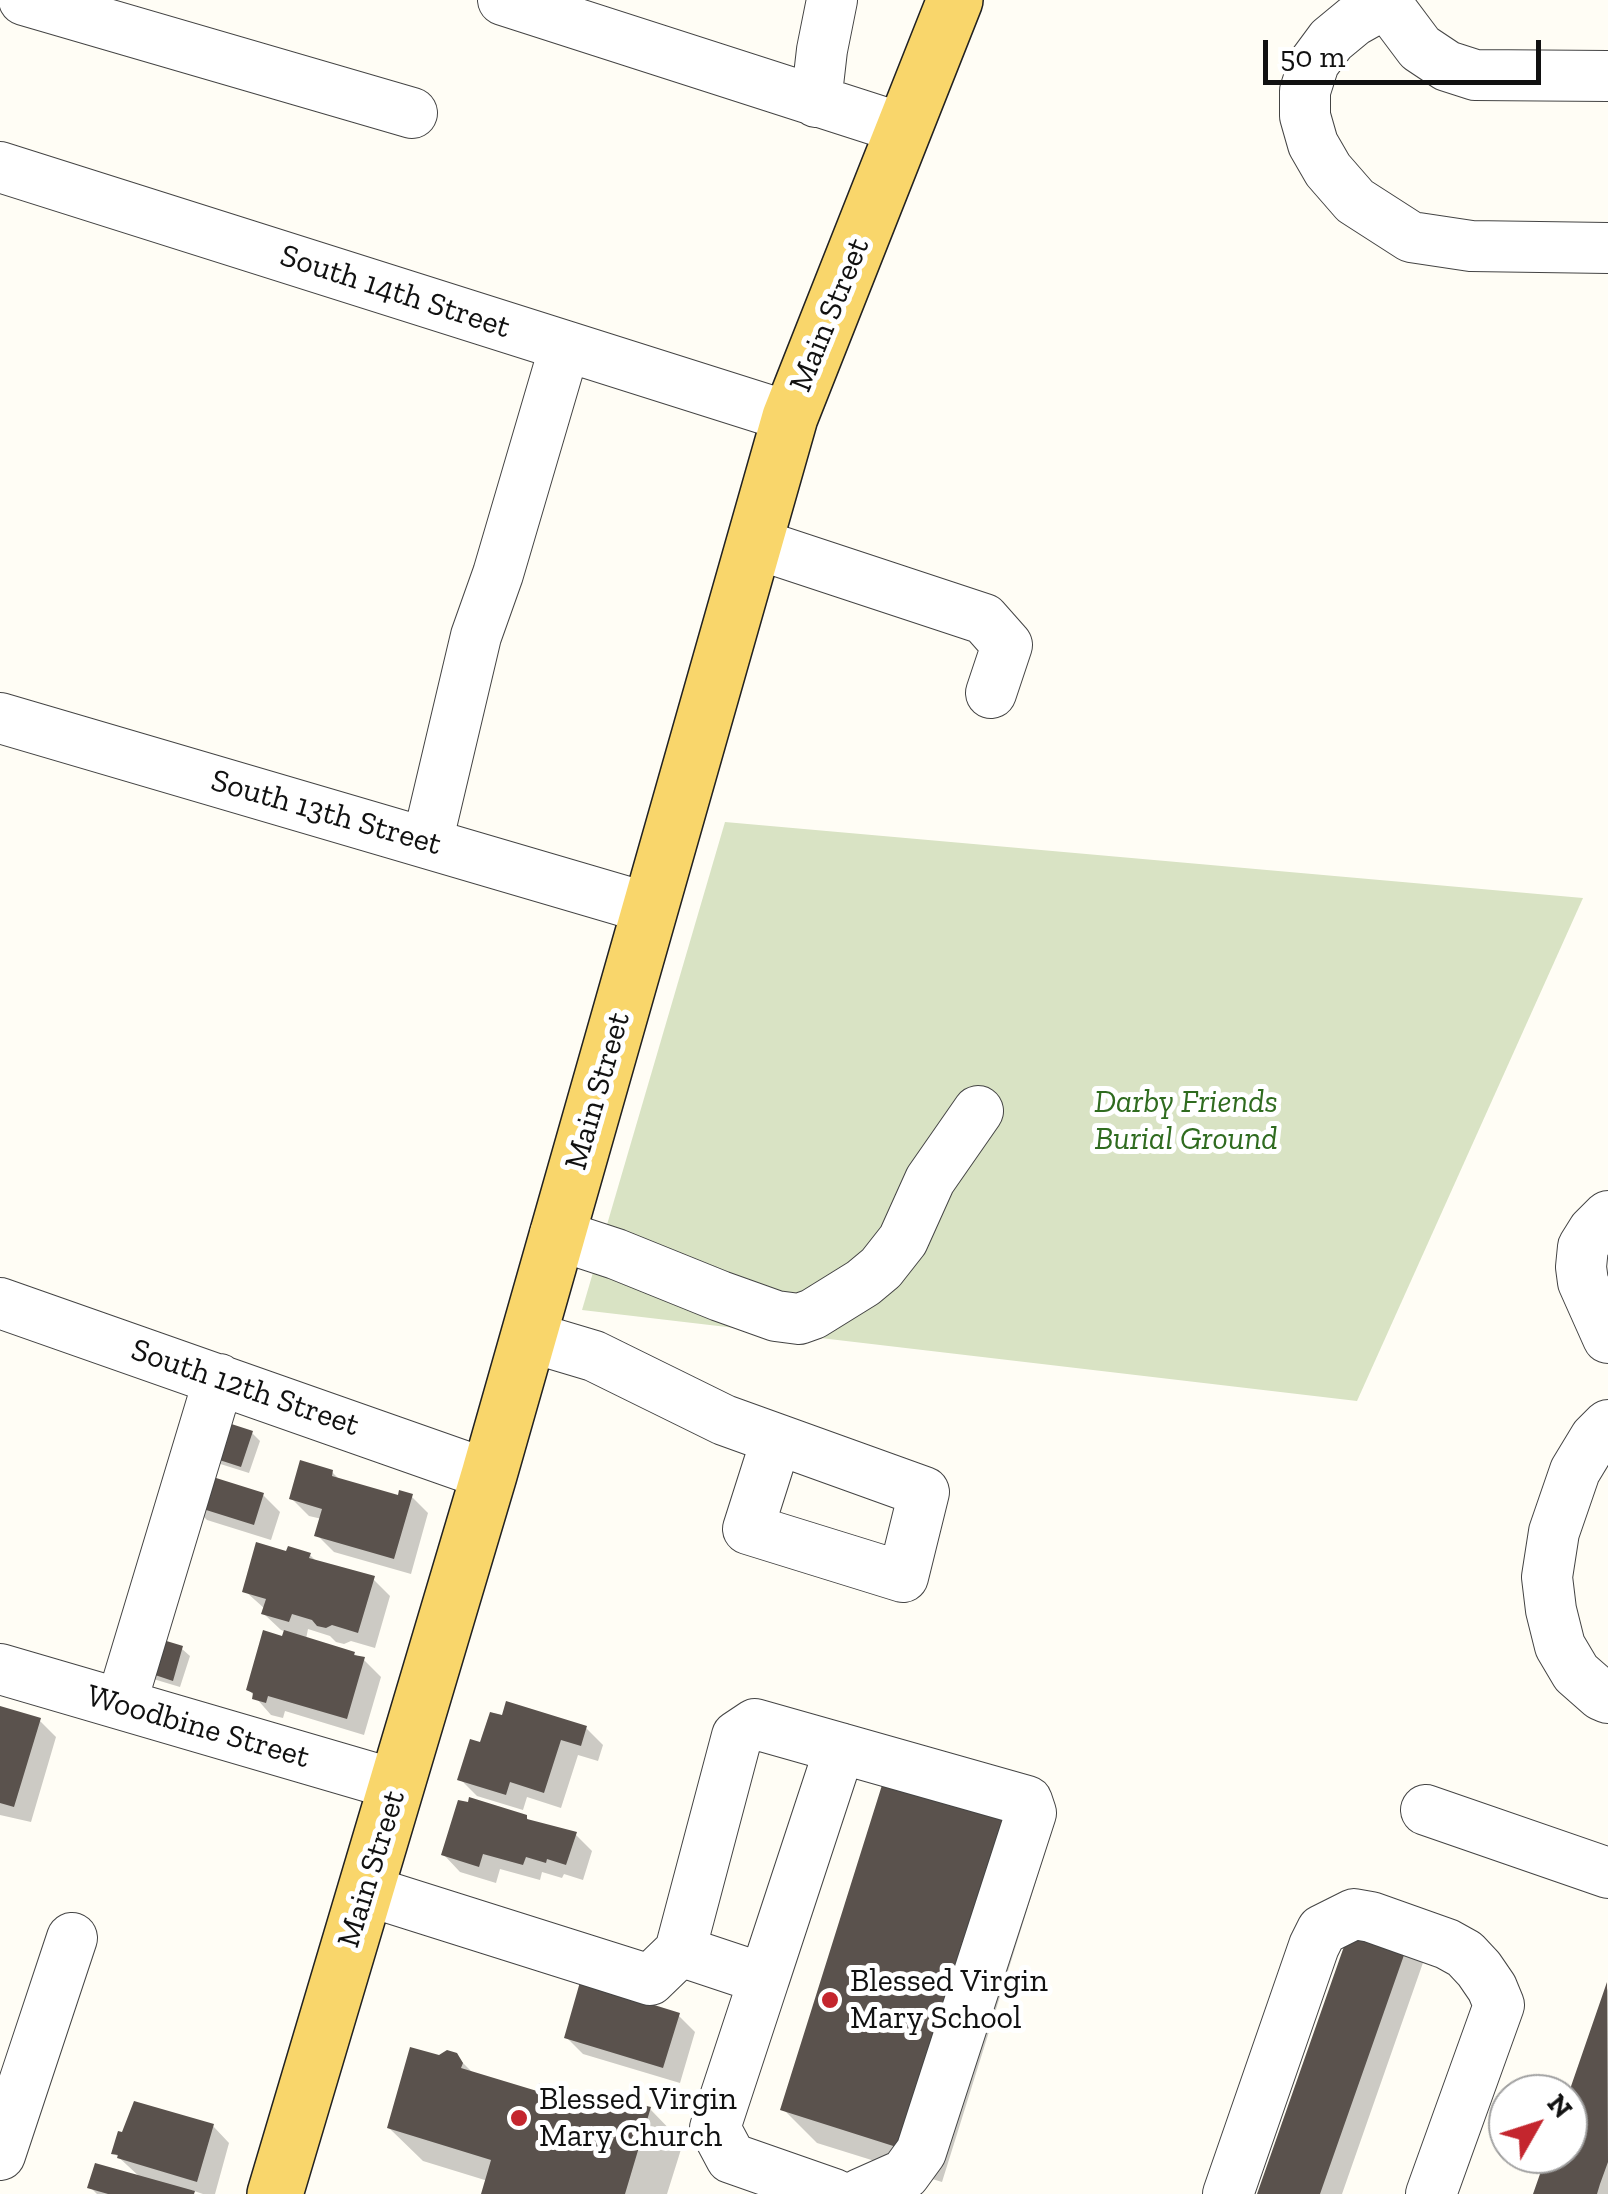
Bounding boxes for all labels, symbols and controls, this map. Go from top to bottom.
scale bar [1268,20,1546,82]
text: 50 m [1280,39,1345,75]
street label: Main Street [782,233,878,397]
street label: South 14th Street [275,237,515,347]
street label: South 13th Street [206,762,446,864]
street label: Main Street [557,1008,639,1174]
park label: Darby Friends Burial Ground [1094,1084,1278,1159]
street label: South 12th Street [126,1331,364,1445]
street label: Woodbine Street [82,1677,314,1777]
street label: Main Street [330,1786,414,1952]
place label: Blessed Virgin Mary School [850,1963,1048,2038]
marker: Blessed Virgin Mary School [819,1989,841,2011]
north arrow [1488,2074,1588,2174]
place label: Blessed Virgin Mary Church [539,2081,737,2156]
text: N [1541,2087,1580,2125]
marker: Blessed Virgin Mary Church [508,2107,530,2129]

